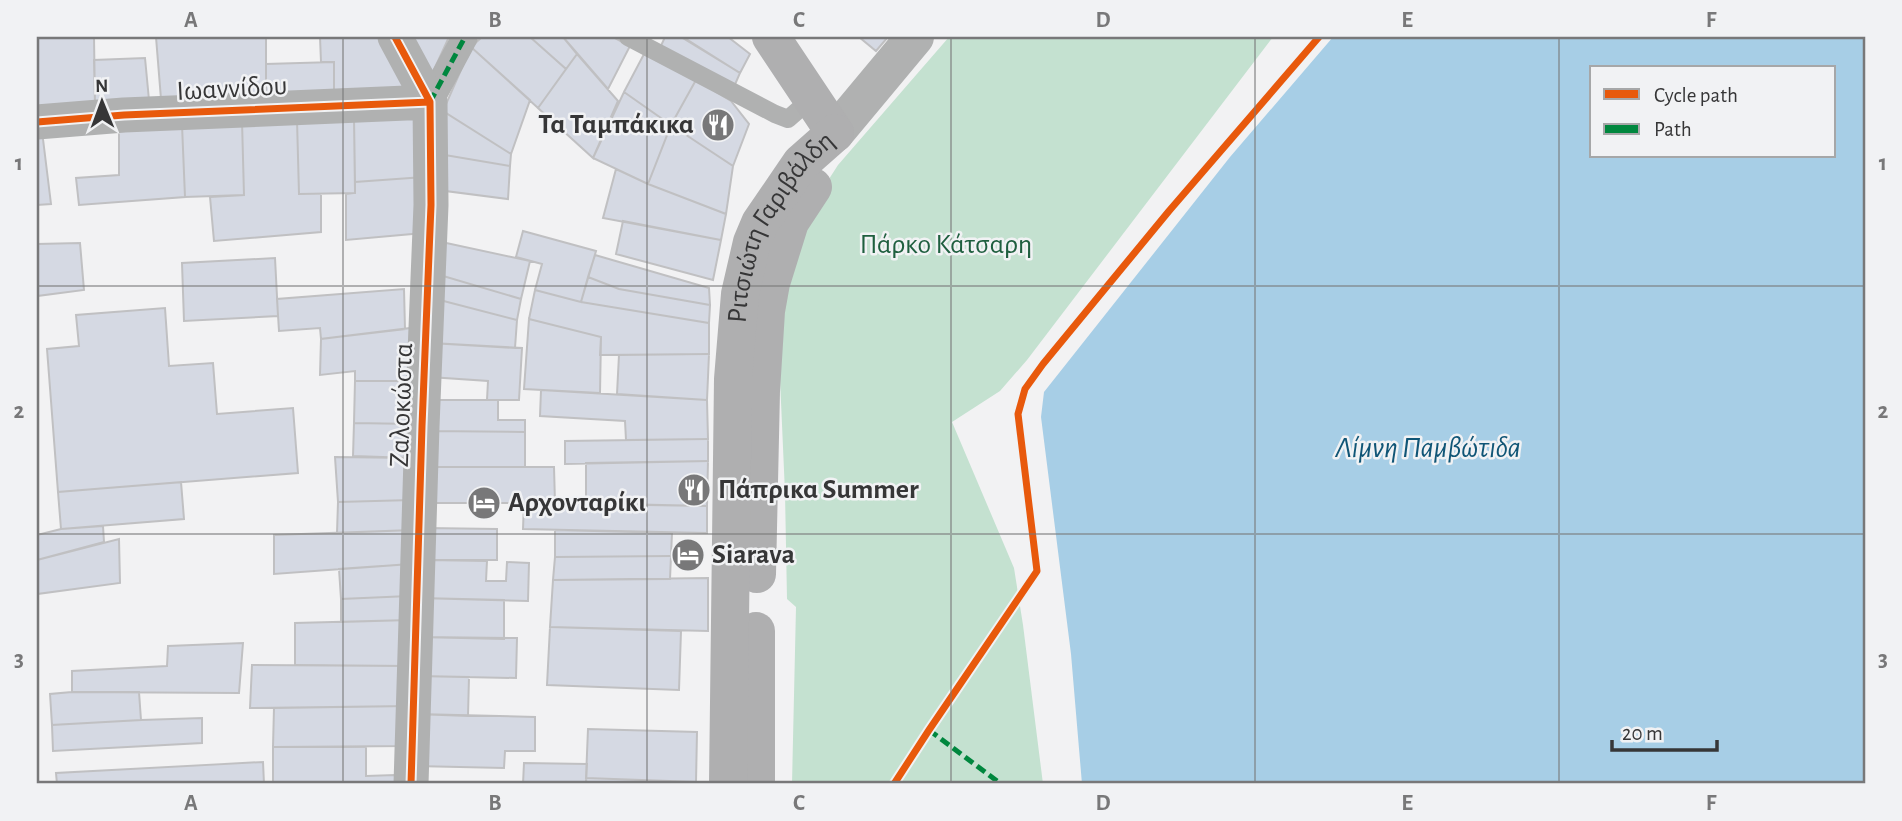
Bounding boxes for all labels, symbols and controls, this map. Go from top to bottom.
text: A [184,9,198,32]
text: B [488,9,502,32]
text: C [793,9,805,32]
text: D [1095,9,1111,32]
text: E [1401,9,1413,32]
text: F [1706,9,1717,32]
north arrow [66,66,136,136]
legend [1590,66,1836,158]
street label: Ιωαννίδου [176,72,288,106]
text: N [95,77,109,96]
text: Cycle path [1654,85,1738,106]
restaurant icon: Τα Ταμπάκικα [699,106,737,144]
place label: Τα Ταμπάκικα [538,111,694,139]
text: Path [1654,119,1692,140]
street label: Ριτσιώτη Γαριβάλδη [724,126,840,324]
text: 1 [15,152,23,175]
text: 1 [1879,152,1887,175]
park label: Πάρκο Κάτσαρη [860,231,1032,259]
street label: Ζαλοκώστα [386,342,418,468]
text: 2 [14,400,25,423]
text: 2 [1878,400,1889,423]
water label: Λίμνη Παμβώτιδα [1334,433,1521,463]
restaurant icon: Πάπρικα Summer [675,471,713,509]
place label: Πάπρικα Summer [718,476,919,504]
hotel icon: Αρχονταρίκι [465,484,503,522]
place label: Αρχονταρίκι [508,489,646,517]
hotel icon: Siarava [669,536,707,574]
place label: Siarava [712,541,795,569]
text: 3 [14,648,24,671]
text: 3 [1878,648,1888,671]
scale bar [1612,709,1716,753]
text: 20 m [1622,723,1663,744]
text: A [184,792,198,815]
text: B [488,792,502,815]
text: C [793,792,805,815]
text: D [1095,792,1111,815]
text: E [1401,792,1413,815]
text: F [1706,792,1717,815]

